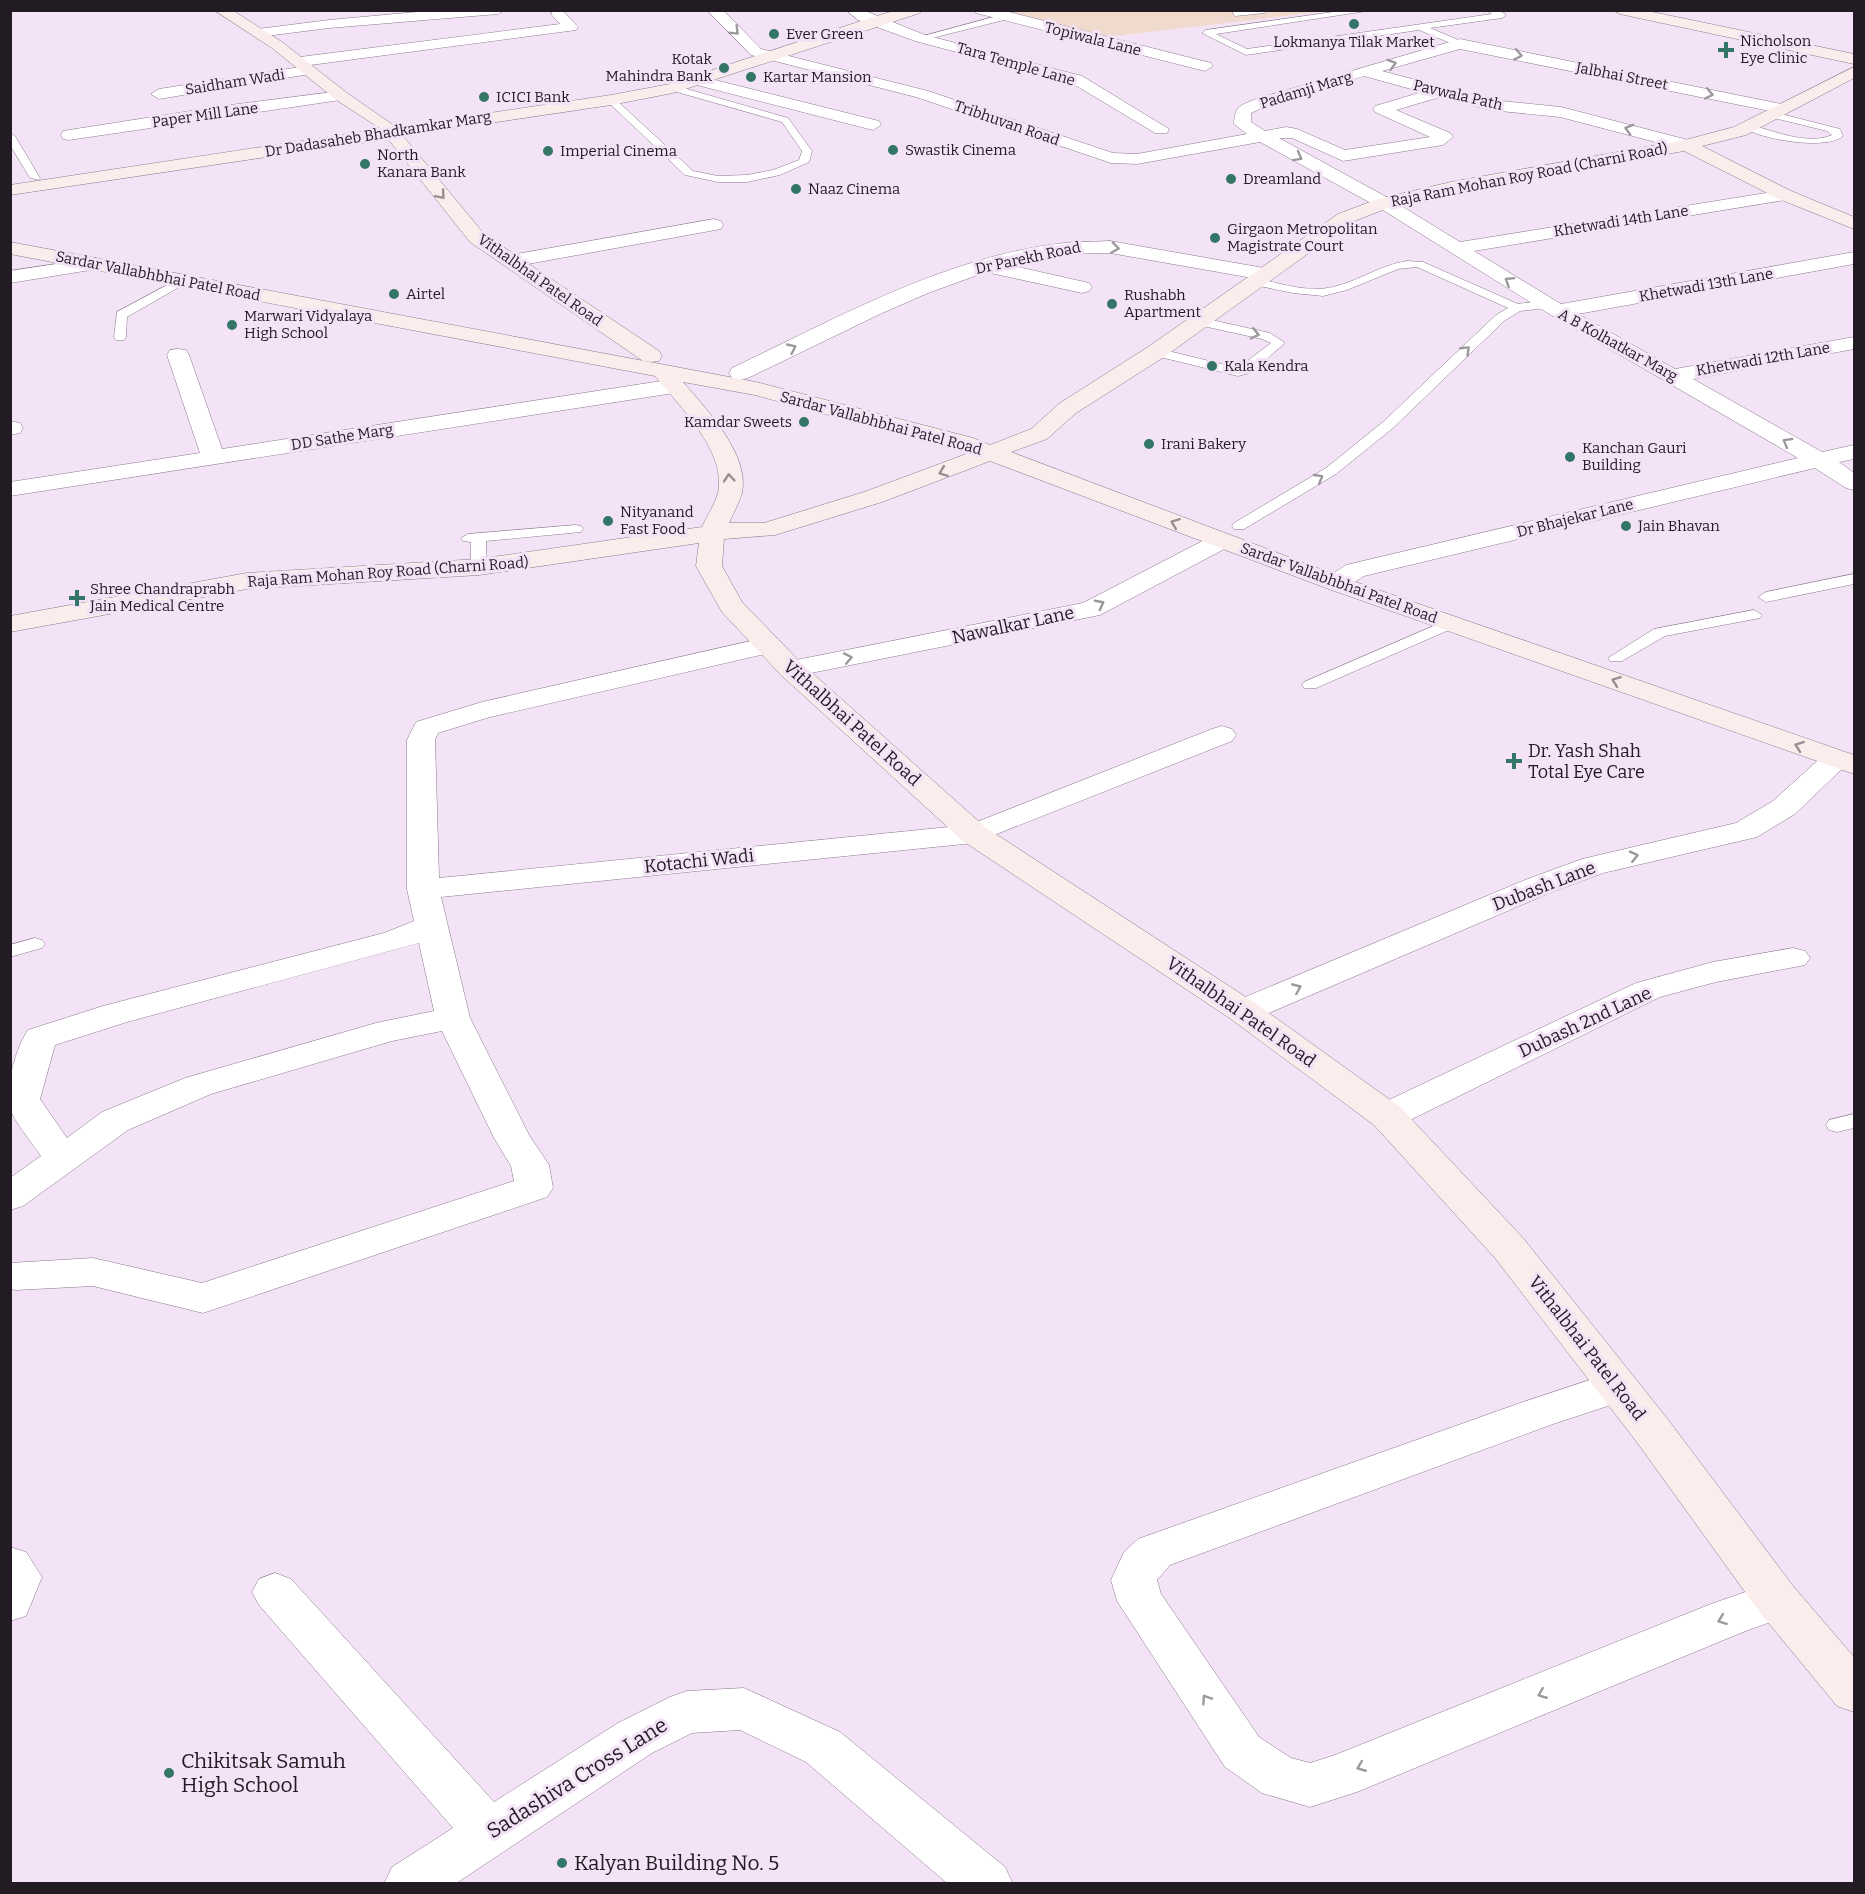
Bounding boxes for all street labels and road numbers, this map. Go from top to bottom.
street label: Topiwala Lane [1043,18,1143,60]
street label: Tara Temple Lane [955,38,1077,90]
street label: Jalbhai Street [1574,58,1670,94]
street label: Saidham Wadi [184,65,287,99]
street label: Padamji Marg [1258,67,1354,113]
street label: Pavwala Path [1412,76,1505,114]
street label: Tribhuvan Road [952,97,1062,149]
street label: Paper Mill Lane [151,99,259,131]
street label: Dr Dadasaheb Bhadkamkar Marg [264,107,492,161]
street label: Raja Ram Mohan Roy Road (Charni Road) [1389,139,1669,211]
street label: Khetwadi 14th Lane [1552,201,1690,241]
street label: Vithalbhai Patel Road [474,230,606,330]
street label: Dr Parekh Road [974,238,1082,278]
street label: Sardar Vallabhbhai Patel Road [54,247,262,305]
street label: Khetwadi 13th Lane [1638,264,1774,306]
street label: A B Kolhatkar Marg [1555,305,1681,385]
street label: Khetwadi 12th Lane [1695,338,1831,380]
street label: Sardar Vallabhbhai Patel Road [778,387,984,459]
street label: DD Sathe Marg [290,420,394,454]
street label: Dr Bhajekar Lane [1515,495,1635,541]
street label: Sardar Vallabhbhai Patel Road [1238,539,1440,627]
street label: Raja Ram Mohan Roy Road (Charni Road) [247,553,529,591]
street label: Nawalkar Lane [950,601,1076,649]
street label: Vithalbhai Patel Road [779,655,926,791]
street label: Kotachi Wadi [643,844,755,878]
street label: Dubash Lane [1489,856,1599,916]
street label: Vithalbhai Patel Road [1162,952,1320,1072]
street label: Dubash 2nd Lane [1515,982,1655,1062]
street label: Vithalbhai Patel Road [1524,1271,1650,1425]
street label: Sadashiva Cross Lane [482,1712,672,1844]

